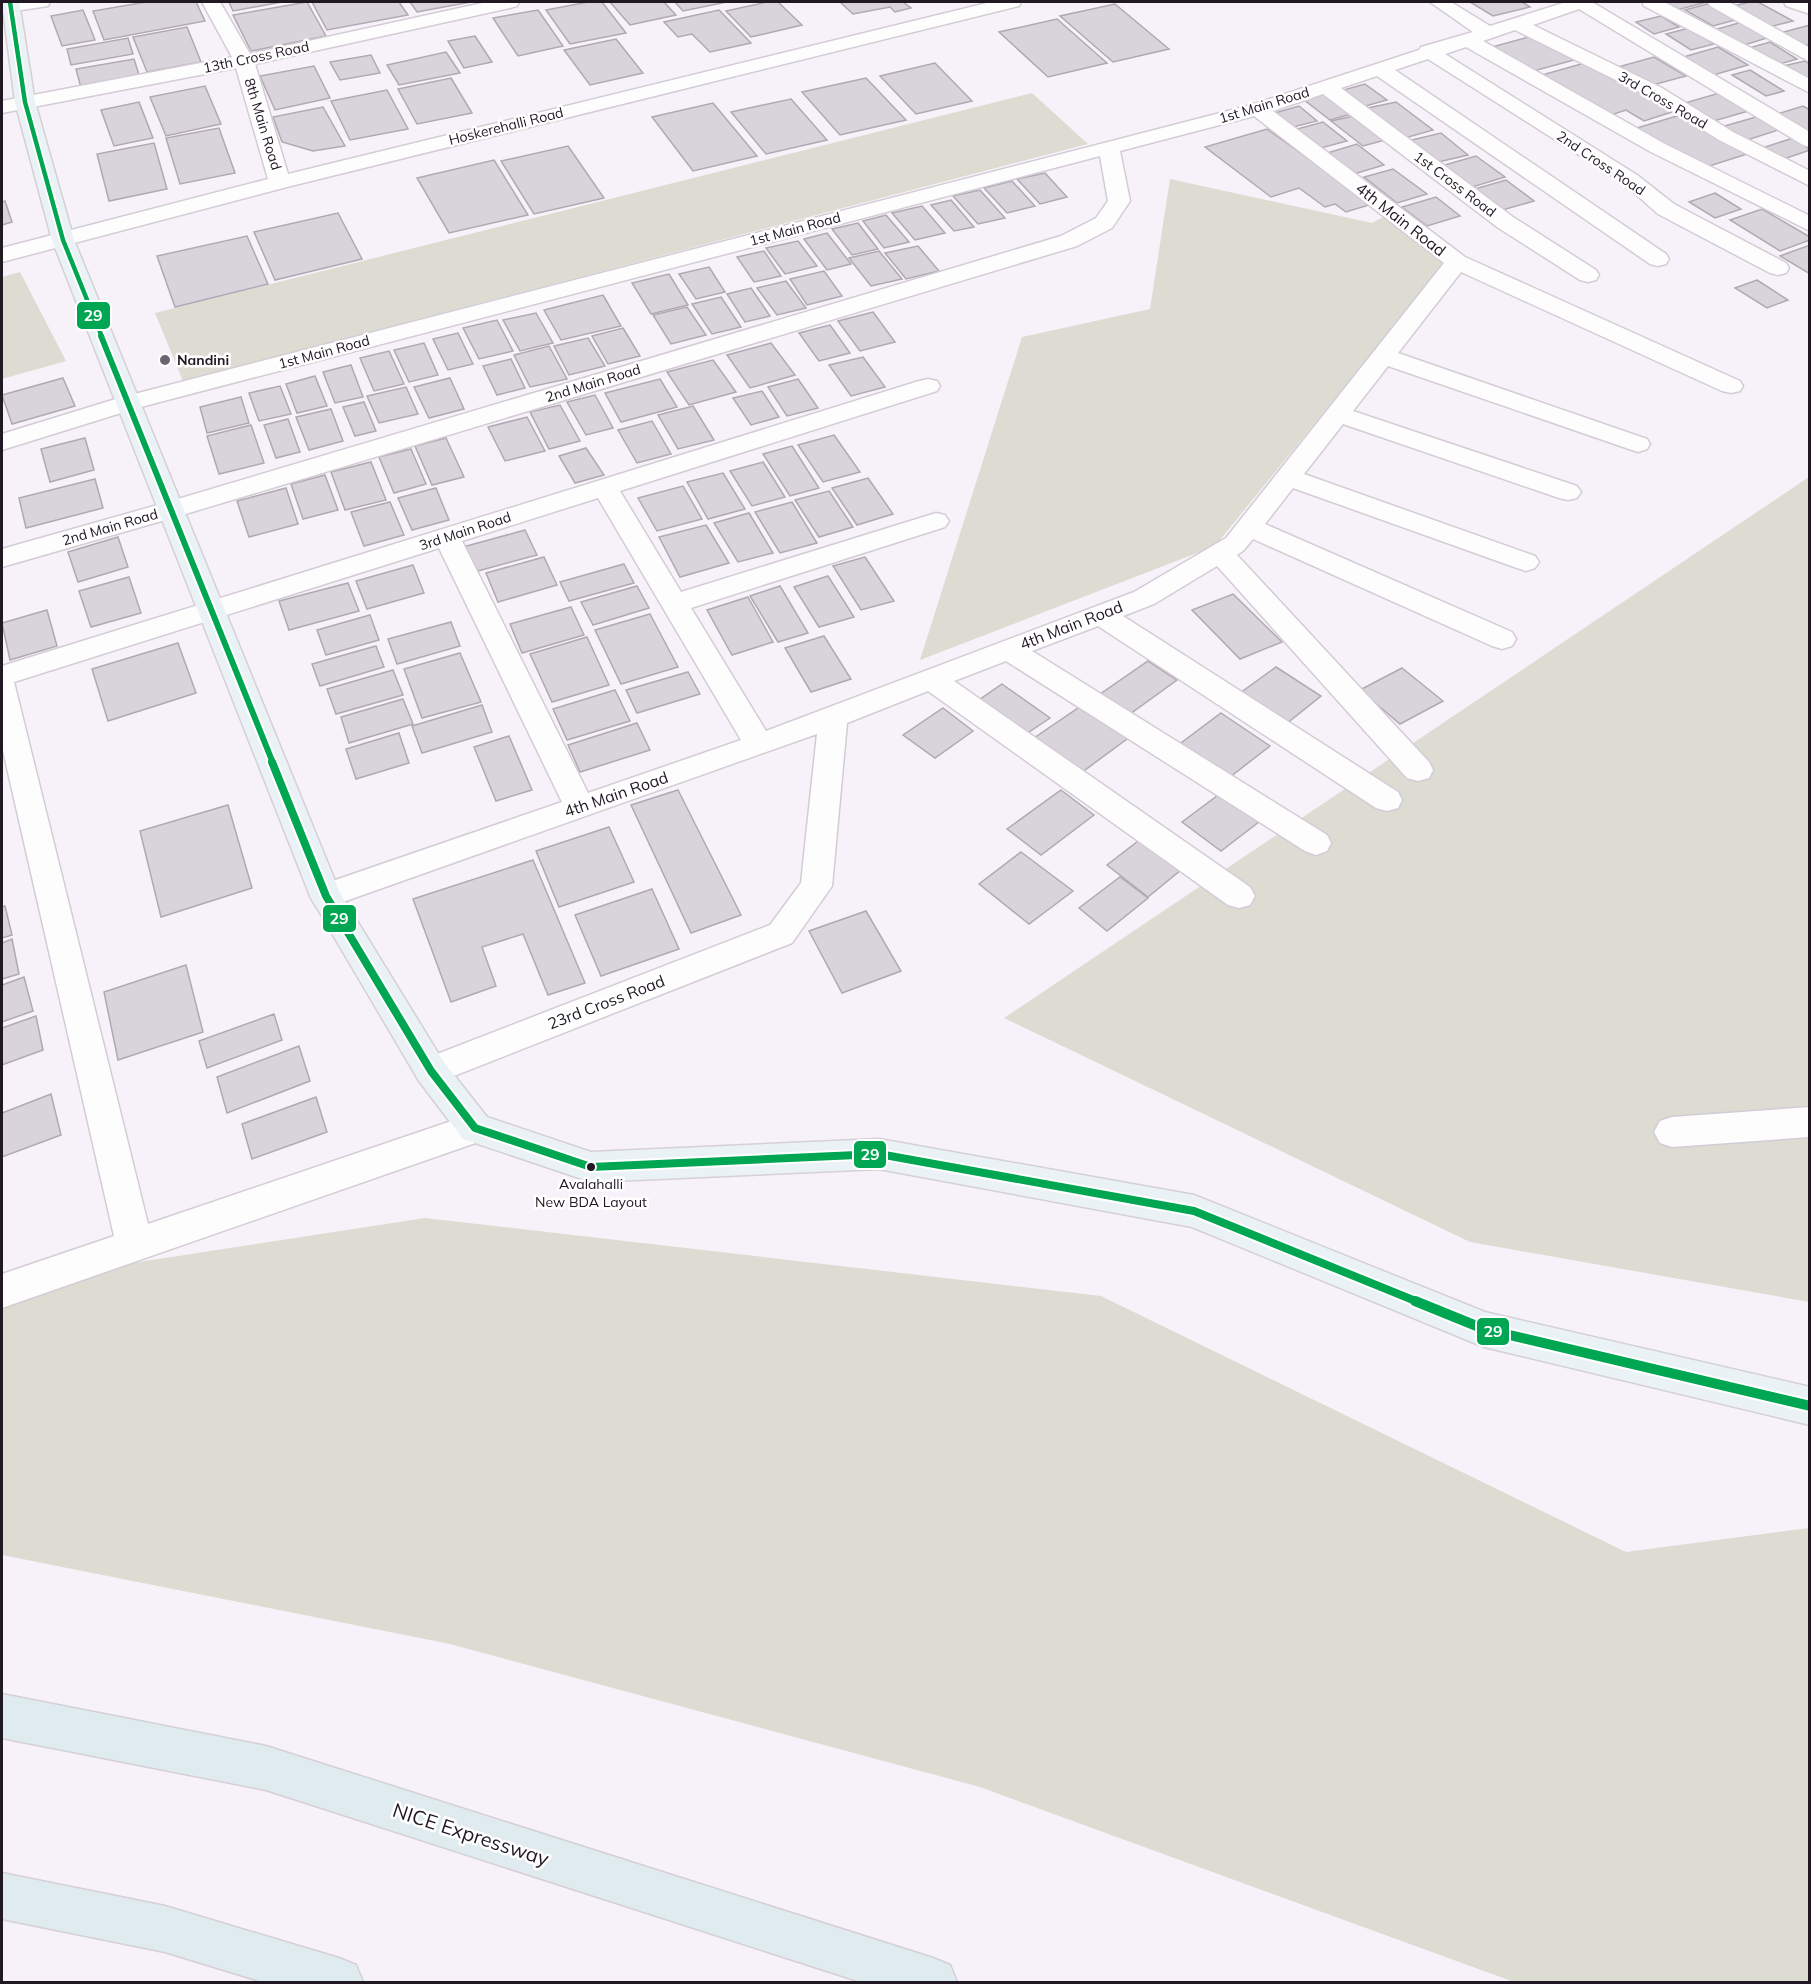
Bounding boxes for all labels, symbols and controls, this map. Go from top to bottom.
street label: 13th Cross Road [201,37,311,77]
street label: 3rd Cross Road [1615,67,1711,133]
street label: 8th Main Road [240,76,286,172]
street label: 1st Main Road [1217,83,1311,127]
street label: Hoskerehalli Road [447,103,565,149]
street label: 2nd Cross Road [1553,127,1649,199]
street label: 1st Cross Road [1410,147,1500,221]
street label: 4th Main Road [1352,178,1450,260]
street label: 1st Main Road [747,208,843,250]
line badge: 29 [76,301,111,330]
text: 29 [83,305,103,325]
street label: 1st Main Road [276,331,372,373]
place label: Nandini [177,351,229,369]
marker: Nandini [158,353,172,367]
street label: 2nd Main Road [543,360,643,406]
street label: 2nd Main Road [60,505,160,549]
street label: 3rd Main Road [417,508,513,554]
street label: 4th Main Road [1017,596,1125,654]
street label: 4th Main Road [561,767,671,821]
line badge: 29 [322,904,357,933]
text: 29 [329,908,349,928]
street label: 23rd Cross Road [545,970,667,1034]
line badge: 29 [853,1140,887,1169]
text: 29 [860,1144,880,1164]
marker: Avalahalli New BDA Layout [585,1161,597,1173]
place label: Avalahalli New BDA Layout [535,1175,647,1211]
line badge: 29 [1476,1317,1510,1346]
text: 29 [1483,1321,1503,1341]
street label: NICE Expressway [390,1797,553,1871]

